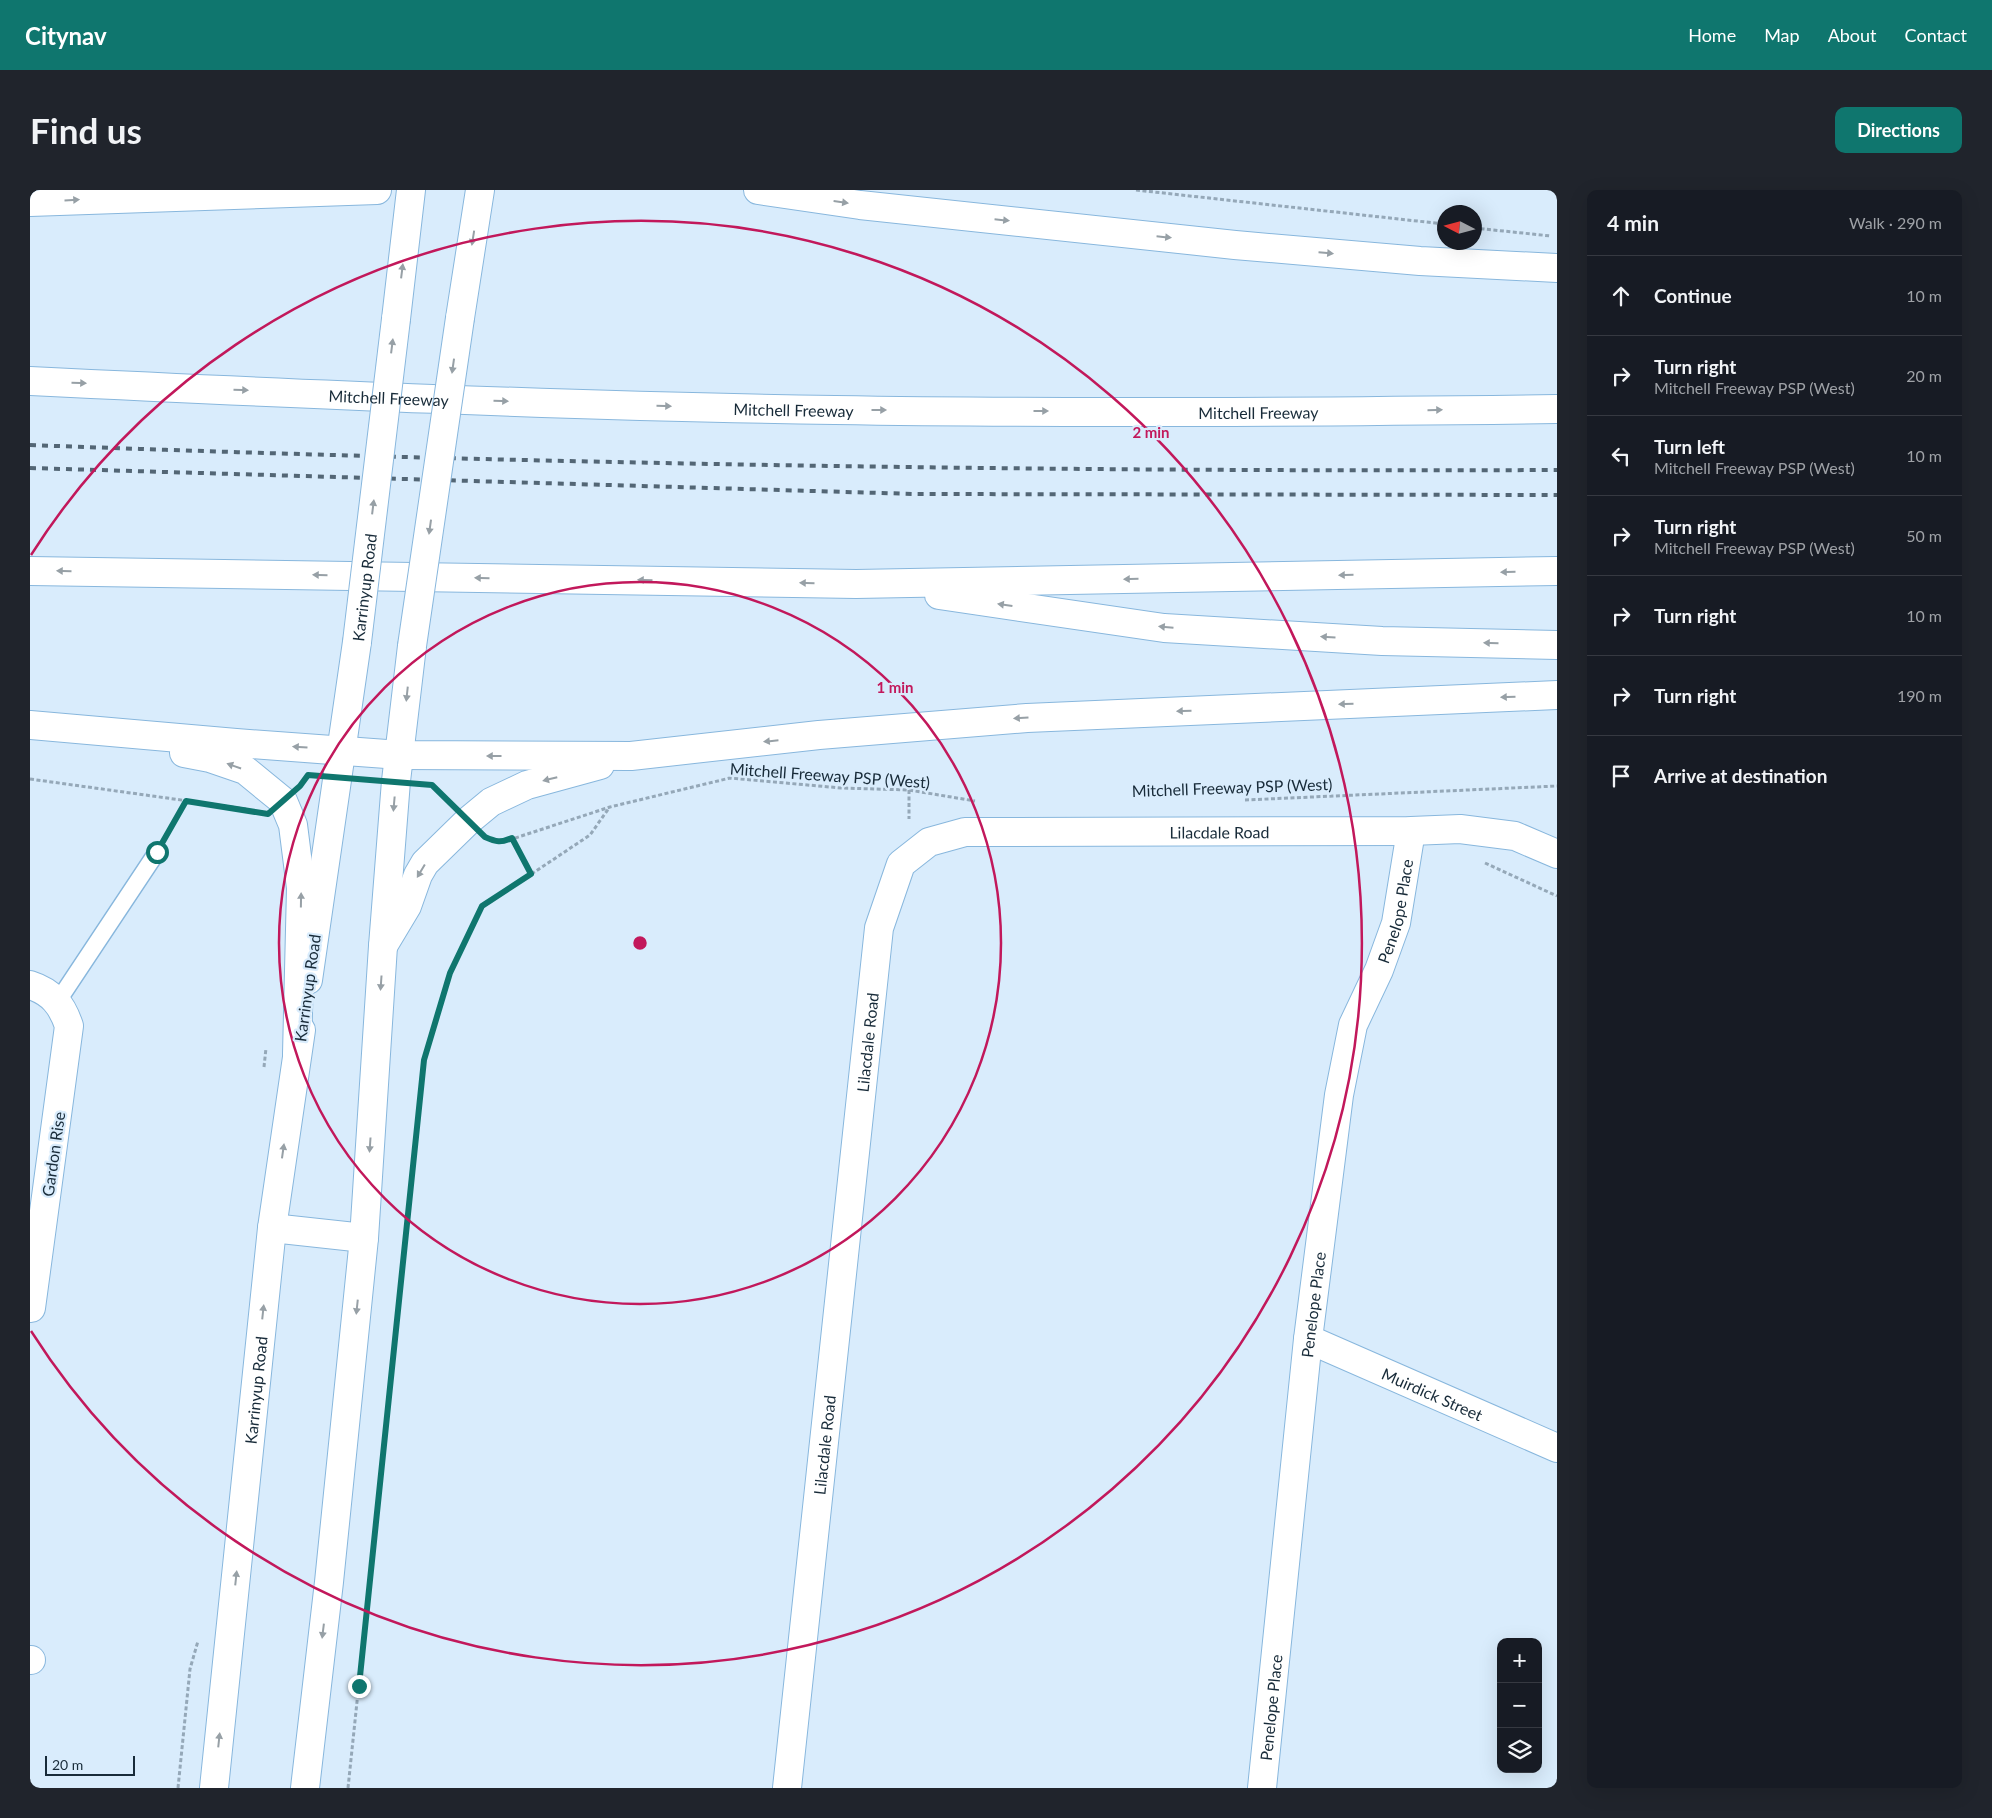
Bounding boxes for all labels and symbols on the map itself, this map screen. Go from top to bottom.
one-way arrow [65,196,81,204]
one-way arrow [833,198,849,206]
north arrow [1437,205,1482,250]
one-way arrow [994,216,1010,224]
one-way arrow [468,230,476,246]
one-way arrow [1156,233,1172,241]
one-way arrow [1318,249,1334,257]
one-way arrow [398,262,406,278]
one-way arrow [388,337,396,353]
one-way arrow [449,358,457,374]
one-way arrow [71,380,87,388]
street label: Mitchell Freeway [328,385,450,409]
one-way arrow [233,386,249,394]
one-way arrow [493,397,509,405]
street label: Mitchell Freeway [733,399,854,420]
one-way arrow [656,402,672,410]
street label: Mitchell Freeway [1198,402,1319,422]
one-way arrow [871,406,887,414]
one-way arrow [1427,406,1443,414]
one-way arrow [1033,407,1049,415]
text: 2 min [1132,423,1170,441]
one-way arrow [369,499,377,515]
one-way arrow [425,519,433,535]
street label: Karrinyup Road [348,532,380,642]
one-way arrow [56,567,72,575]
one-way arrow [1500,568,1516,576]
one-way arrow [312,571,328,579]
one-way arrow [1338,571,1354,579]
one-way arrow [474,574,490,582]
one-way arrow [1123,575,1139,583]
one-way arrow [637,576,653,584]
one-way arrow [799,579,815,587]
one-way arrow [997,601,1013,609]
one-way arrow [1158,623,1174,631]
one-way arrow [1320,633,1336,641]
one-way arrow [1483,639,1499,647]
text: 1 min [876,678,914,696]
one-way arrow [403,687,411,703]
one-way arrow [1500,693,1516,701]
one-way arrow [1338,700,1354,708]
one-way arrow [1175,707,1191,715]
one-way arrow [1013,715,1029,723]
one-way arrow [762,737,778,745]
one-way arrow [291,743,307,751]
one-way arrow [486,752,502,760]
street label: Mitchell Freeway PSP (West) [729,759,931,791]
one-way arrow [226,762,241,770]
street label: Mitchell Freeway PSP (West) [1131,774,1333,800]
one-way arrow [543,775,558,783]
one-way arrow [390,796,398,812]
street label: Lilacdale Road [1169,822,1270,841]
route start [146,841,169,864]
street label: Penelope Place [1373,857,1416,966]
one-way arrow [416,864,425,877]
one-way arrow [297,892,305,908]
street label: Karrinyup Road [290,933,324,1043]
centre of rings [631,934,649,952]
one-way arrow [376,976,384,992]
street label: Lilacdale Road [852,991,882,1093]
street label: Gardon Rise [38,1110,68,1198]
one-way arrow [366,1138,374,1154]
one-way arrow [280,1142,288,1158]
street label: Penelope Place [1297,1251,1329,1359]
one-way arrow [353,1300,361,1316]
one-way arrow [259,1304,267,1320]
street label: Karrinyup Road [240,1335,270,1445]
street label: Muirdick Street [1379,1363,1486,1424]
street label: Lilacdale Road [809,1394,838,1496]
one-way arrow [232,1570,240,1586]
one-way arrow [319,1623,327,1639]
street label: Penelope Place [1255,1653,1285,1761]
route end [348,1675,371,1698]
one-way arrow [215,1731,223,1747]
scale bar [45,1753,135,1776]

